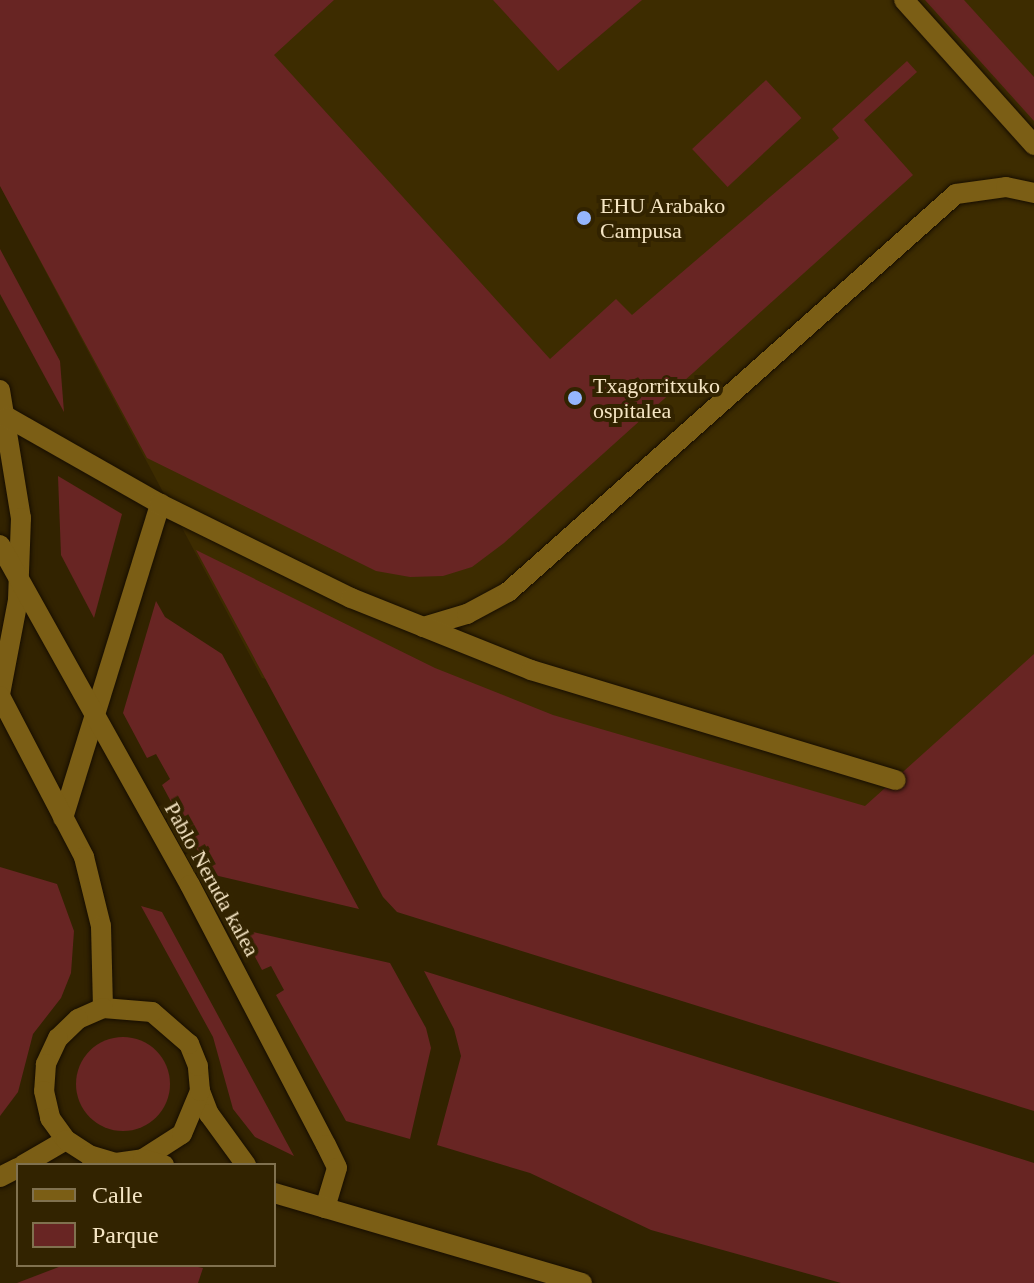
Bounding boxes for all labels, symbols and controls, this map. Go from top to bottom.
place label: EHU Arabako Campusa [600,192,726,244]
marker: EHU Arabako Campusa [575,209,593,227]
place label: Txagorritxuko ospitalea [593,372,720,424]
marker: Txagorritxuko ospitalea [564,387,586,409]
street label: Pablo Neruda kalea [159,797,265,961]
legend [16,1163,276,1267]
text: Calle [92,1182,143,1208]
text: Parque [92,1222,159,1248]

